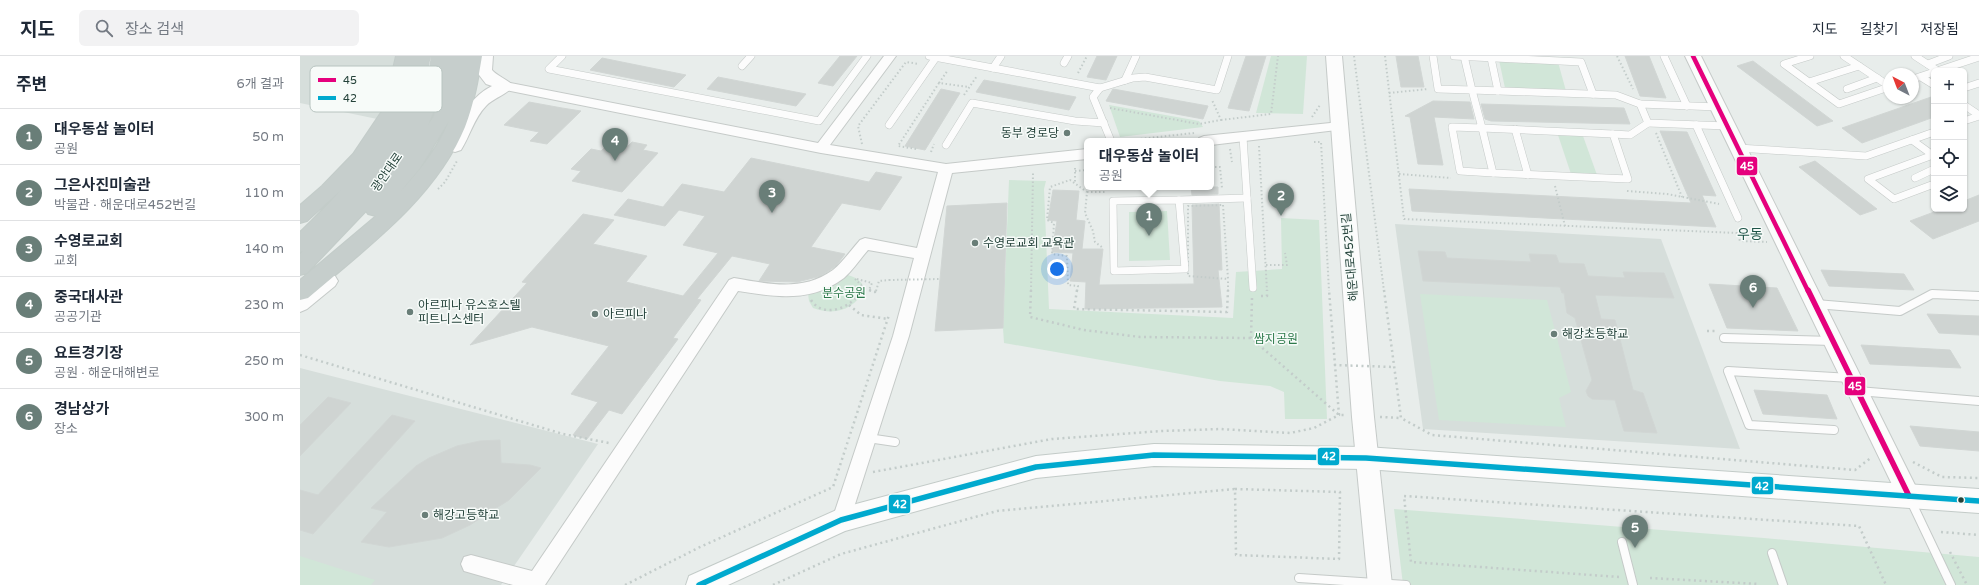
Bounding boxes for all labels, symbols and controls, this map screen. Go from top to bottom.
search box [79,10,359,46]
icon: search [93,17,115,39]
text: 지도 [20,19,55,41]
text: 장소 검색 [125,20,184,38]
text: 지도 [1812,21,1838,38]
text: 길찾기 [1860,21,1898,38]
text: 저장됨 [1920,21,1959,38]
legend [310,66,442,112]
north arrow [1883,68,1919,104]
map controls [1931,68,1967,212]
button: + [1931,68,1967,104]
text: 주변 [16,74,47,95]
text: 45 [343,74,357,87]
text: 6개 결과 [237,76,284,92]
text: 42 [343,92,357,105]
button: − [1931,104,1967,140]
text: 대우동삼 놀이터 [54,120,155,138]
place label: 동부 경로당 [1001,126,1059,140]
pin: 4 [602,128,628,161]
marker: 동부 경로당 [1062,128,1072,138]
text: 1 [25,129,33,145]
text: 50 m [252,129,284,145]
popup [1084,138,1214,190]
button: locate [1931,140,1967,176]
text: 공원 [54,141,78,157]
text: 대우동삼 놀이터 [1099,147,1199,165]
street label: 광안대로 [369,150,405,194]
line badge: 45 [1736,156,1758,176]
text: 45 [1740,160,1754,173]
text: 공원 [1099,168,1123,184]
text: 그은사진미술관 [54,176,151,194]
button: layers [1931,176,1967,212]
pin: 3 [759,180,785,213]
pin: 2 [1268,183,1294,216]
text: 2 [25,185,33,201]
text: 110 m [244,185,284,201]
text: 박물관 · 해운대로452번길 [54,197,196,213]
pin: 1 [1136,203,1162,236]
street label: 해운대로452번길 [1339,212,1361,302]
district label: 우동 [1737,226,1763,243]
text: 수영로교회 [54,232,123,250]
place label: 수영로교회 교육관 [983,236,1074,250]
marker: 수영로교회 교육관 [970,238,980,248]
text: 3 [25,241,33,257]
text: 140 m [244,241,284,257]
text: 교회 [54,253,78,269]
your location [1047,259,1067,279]
pin: 6 [1740,275,1766,308]
park label: 분수공원 [822,286,866,300]
text: 중국대사관 [54,288,123,306]
text: 4 [25,297,33,313]
text: 230 m [244,297,284,313]
place label: 아르피나 유스호스텔 피트니스센터 [418,298,520,326]
marker: 아르피나 유스호스텔 피트니스센터 [405,307,415,317]
place label: 아르피나 [603,307,647,321]
text: 공공기관 [54,309,102,325]
marker: 아르피나 [590,309,600,319]
place label: 해강초등학교 [1562,327,1628,341]
marker: 해강초등학교 [1549,329,1559,339]
park label: 쌈지공원 [1254,332,1298,346]
text: 요트경기장 [54,344,123,362]
text: 5 [25,353,33,369]
text: 250 m [244,353,284,369]
text: 공원 · 해운대해변로 [54,365,160,381]
line badge: 45 [1844,376,1866,396]
text: 45 [1848,380,1862,393]
text: 경남상가 [54,400,109,418]
text: 6 [25,409,33,425]
text: 300 m [244,409,284,425]
text: 장소 [54,421,78,437]
line badge: 42 [1317,447,1340,466]
text: 42 [1322,450,1336,463]
line badge: 42 [1751,476,1774,495]
text: 42 [1755,480,1769,493]
line badge: 42 [888,494,911,514]
unlabelled marker [1956,495,1966,505]
text: 42 [893,498,907,511]
place label: 해강고등학교 [433,508,499,522]
marker: 해강고등학교 [420,510,430,520]
pin: 5 [1622,515,1648,548]

